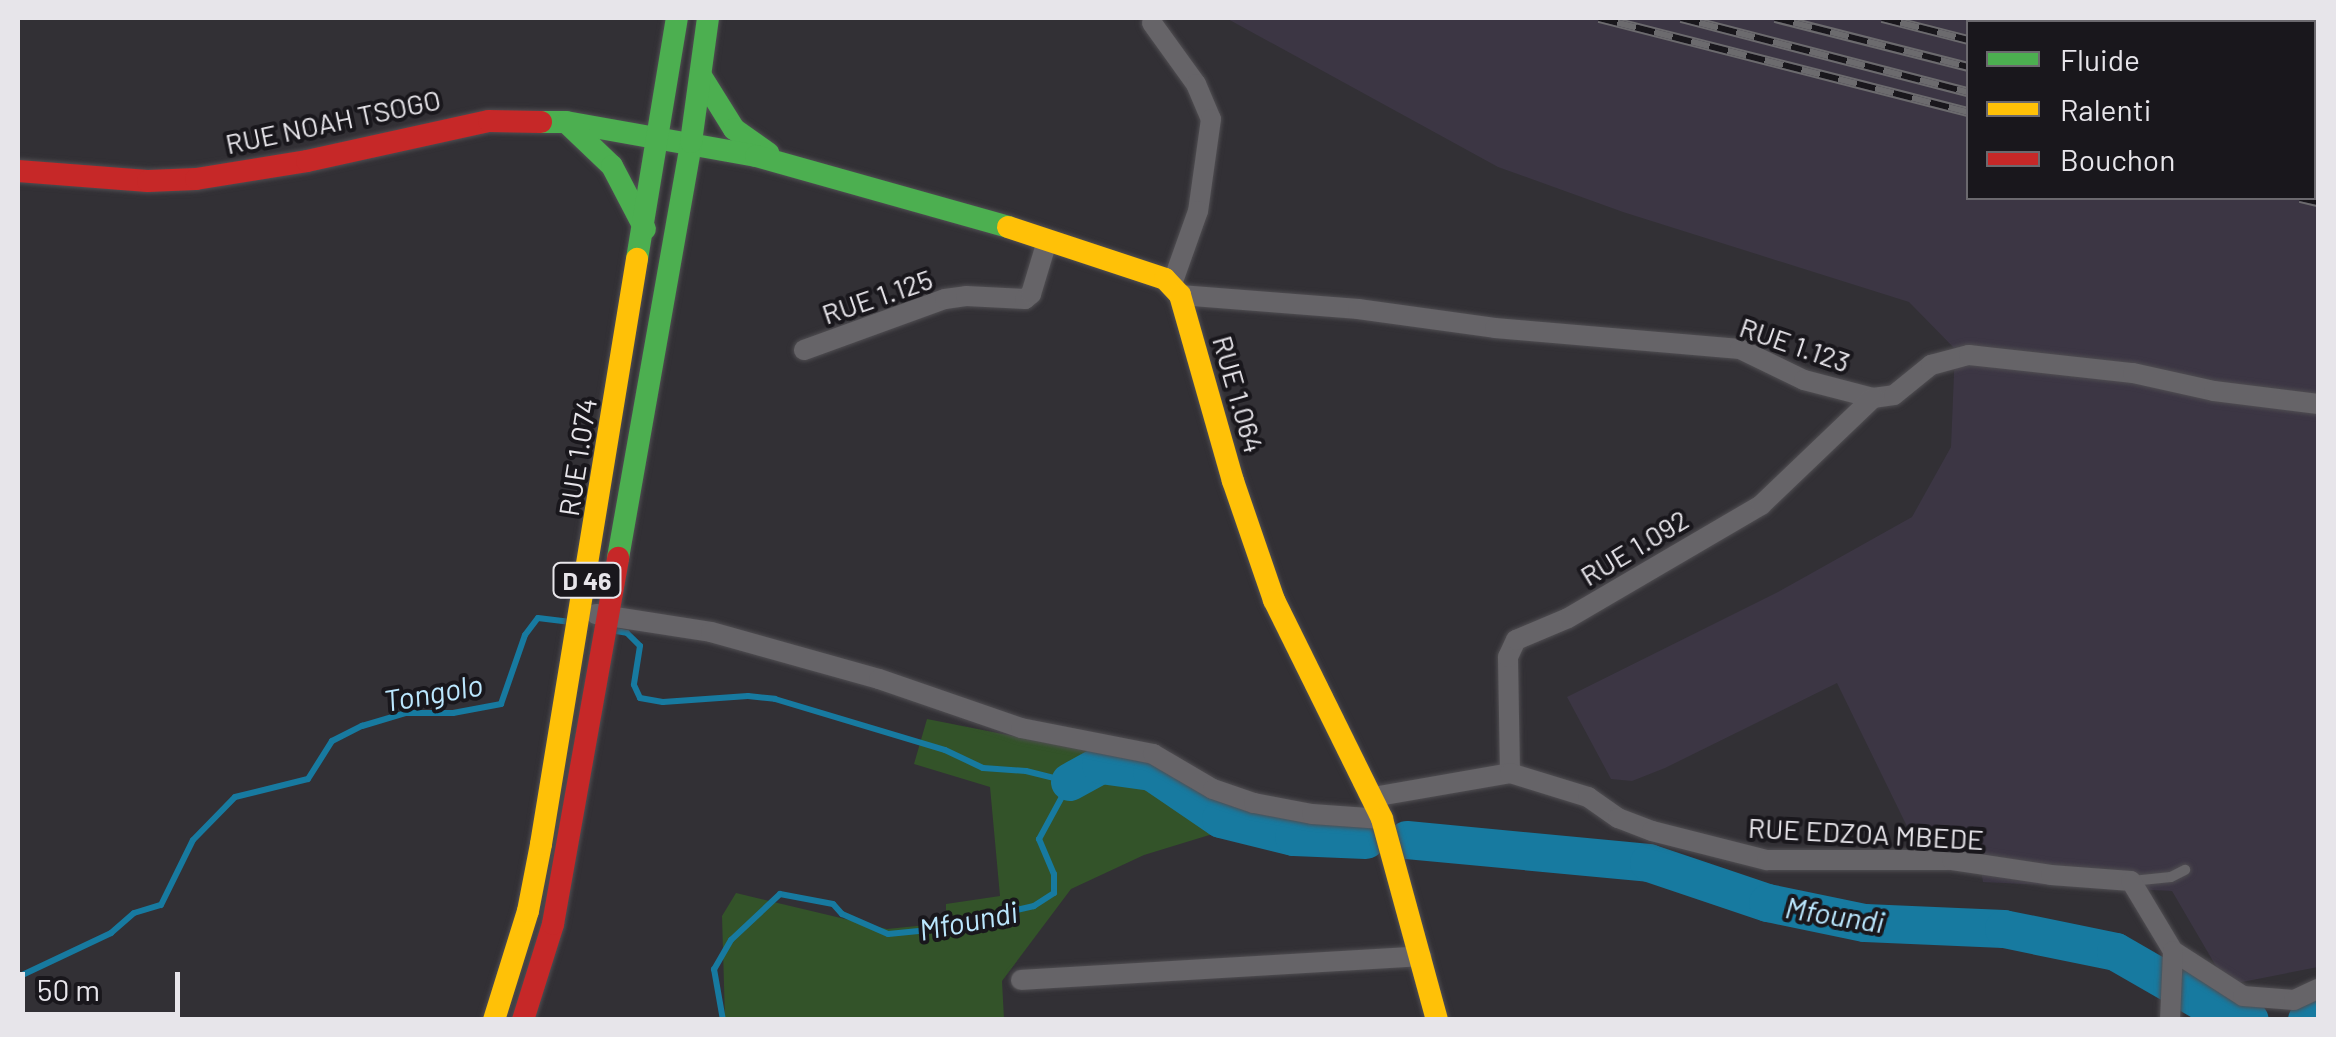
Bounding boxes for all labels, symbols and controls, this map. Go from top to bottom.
legend [1966,20,2316,200]
text: Fluide [2060,41,2140,77]
street label: RUE NOAH TSOGO [222,82,444,160]
text: Ralenti [2060,91,2151,127]
text: Bouchon [2060,141,2175,177]
street label: RUE 1.125 [817,261,937,331]
street label: RUE 1.123 [1735,309,1855,379]
street label: RUE 1.064 [1206,332,1272,456]
street label: RUE 1.074 [551,396,603,518]
street label: RUE 1.092 [1574,502,1694,592]
road number: D 46 [552,560,622,600]
water label: Tongolo [381,666,485,718]
street label: RUE EDZOA MBEDE [1747,810,1985,856]
water label: Mfoundi [1783,888,1887,940]
water label: Mfoundi [915,893,1021,947]
scale bar [25,952,185,1014]
text: 50 m [37,971,100,1007]

